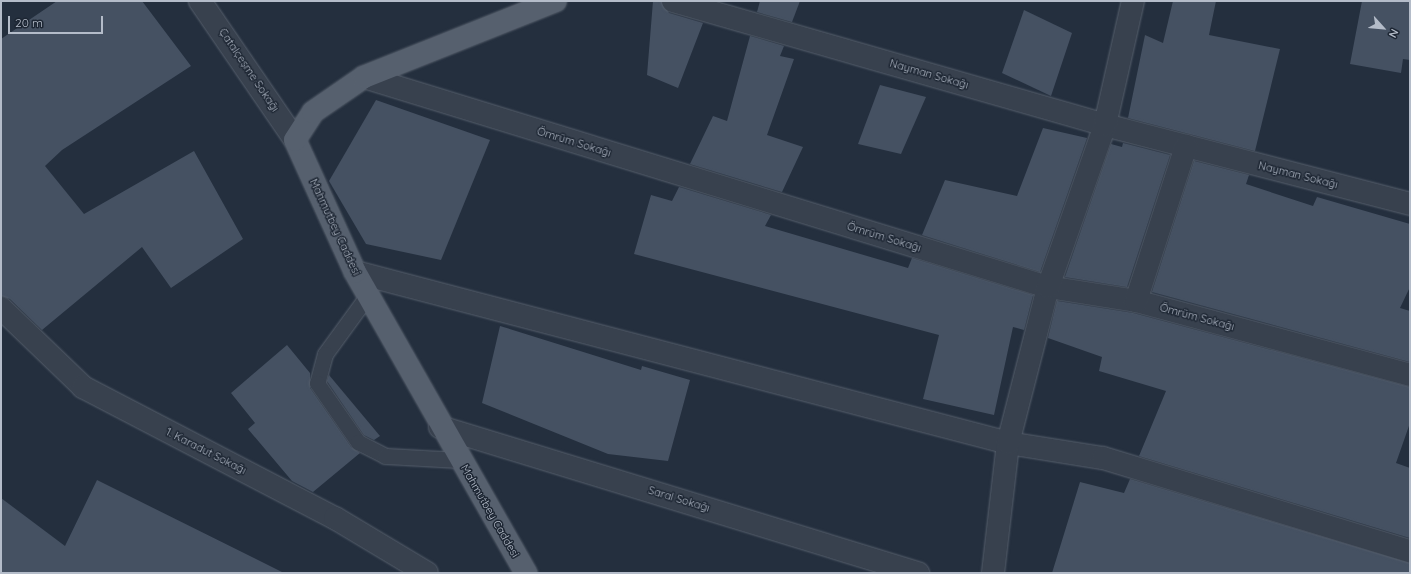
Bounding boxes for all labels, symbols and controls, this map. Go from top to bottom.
scale bar [10,8,105,34]
north arrow [1363,8,1403,48]
text: 20 m [15,15,43,30]
street label: Çatalçeşme Sokağı [216,26,282,114]
text: N [1386,27,1402,40]
street label: Nayman Sokağı [888,56,970,92]
street label: Ömrüm Sokağı [535,124,613,160]
street label: Nayman Sokağı [1257,159,1339,191]
street label: Mahmutbey Caddesi [307,177,363,277]
street label: Ömrüm Sokağı [845,219,923,255]
street label: Ömrüm Sokağı [1158,301,1236,333]
street label: 1. Karadut Sokağı [164,425,248,477]
street label: Mahmutbey Caddesi [458,462,522,560]
street label: Saral Sokağı [647,483,711,515]

